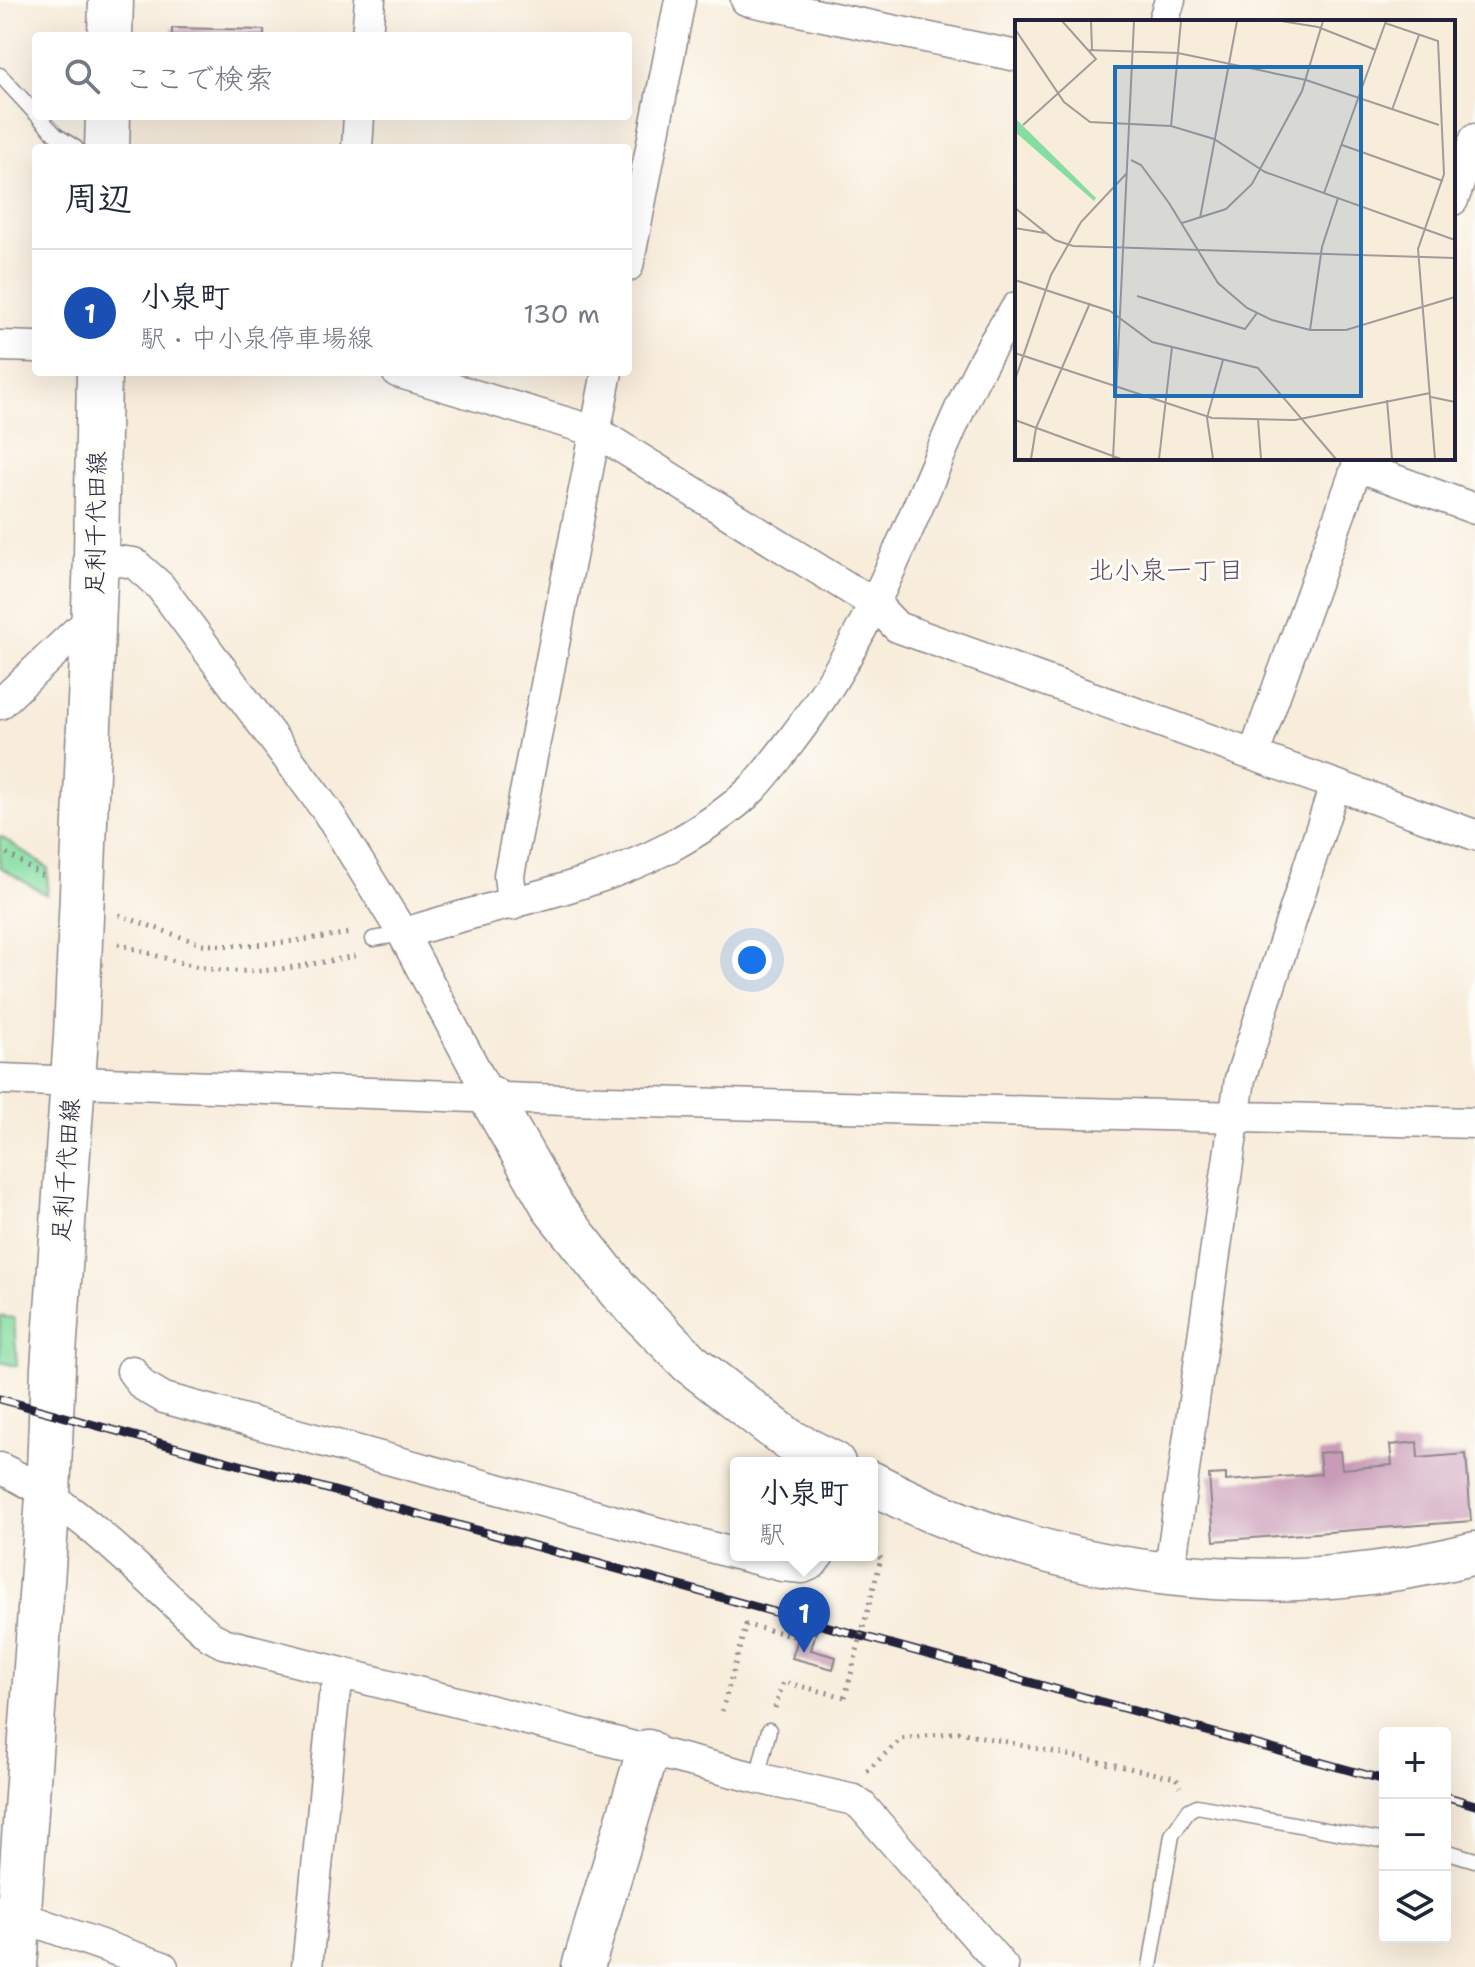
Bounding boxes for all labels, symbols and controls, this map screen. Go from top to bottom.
inset map [1015,20,1455,460]
search box [32,32,632,120]
icon: search [60,54,104,98]
text: ここで検索 [124,58,274,99]
text: 周辺 [64,175,132,221]
text: 小泉町 [140,276,230,317]
text: 1 [84,296,96,331]
text: 130 m [523,296,600,331]
text: 駅 · 中小泉停車場線 [140,320,373,355]
street label: 足利千代田線 [79,451,113,595]
district label: 北小泉一丁目 [1088,552,1244,587]
your location [732,940,772,980]
street label: 足利千代田線 [45,1097,87,1243]
popup [730,1457,878,1561]
text: 小泉町 [759,1472,849,1513]
text: 駅 [759,1516,785,1551]
pin: 1 [778,1587,830,1653]
map controls [1379,1727,1451,1943]
button: + [1379,1727,1451,1799]
button: − [1379,1799,1451,1871]
button: layers [1379,1871,1451,1943]

